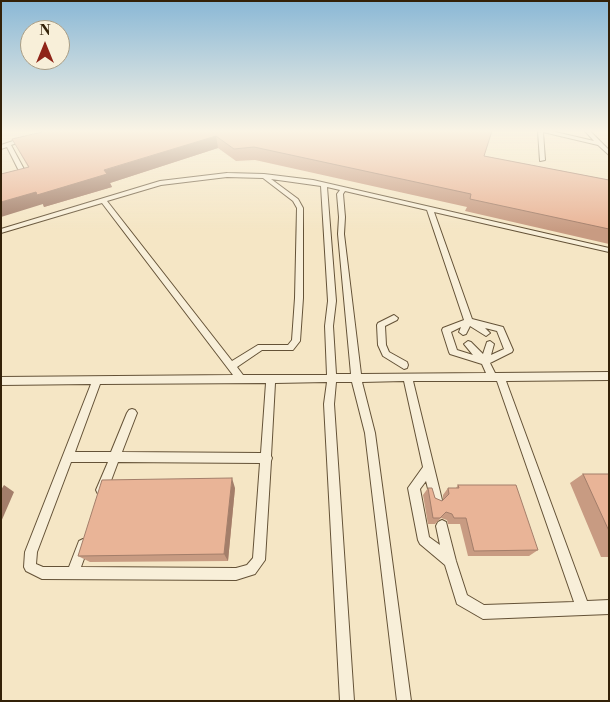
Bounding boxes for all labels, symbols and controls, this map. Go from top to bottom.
north arrow [20,20,70,70]
text: N [39,22,51,40]

